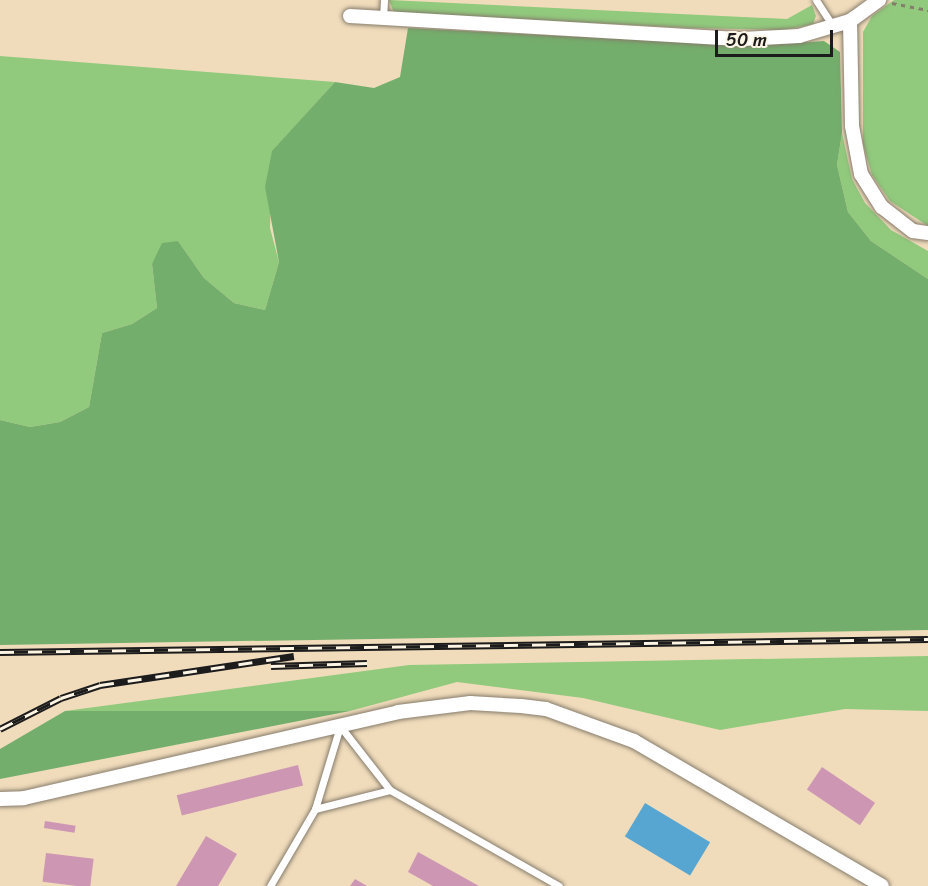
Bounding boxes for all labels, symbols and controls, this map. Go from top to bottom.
scale bar [718,18,836,56]
text: 50 m [726,24,767,56]

